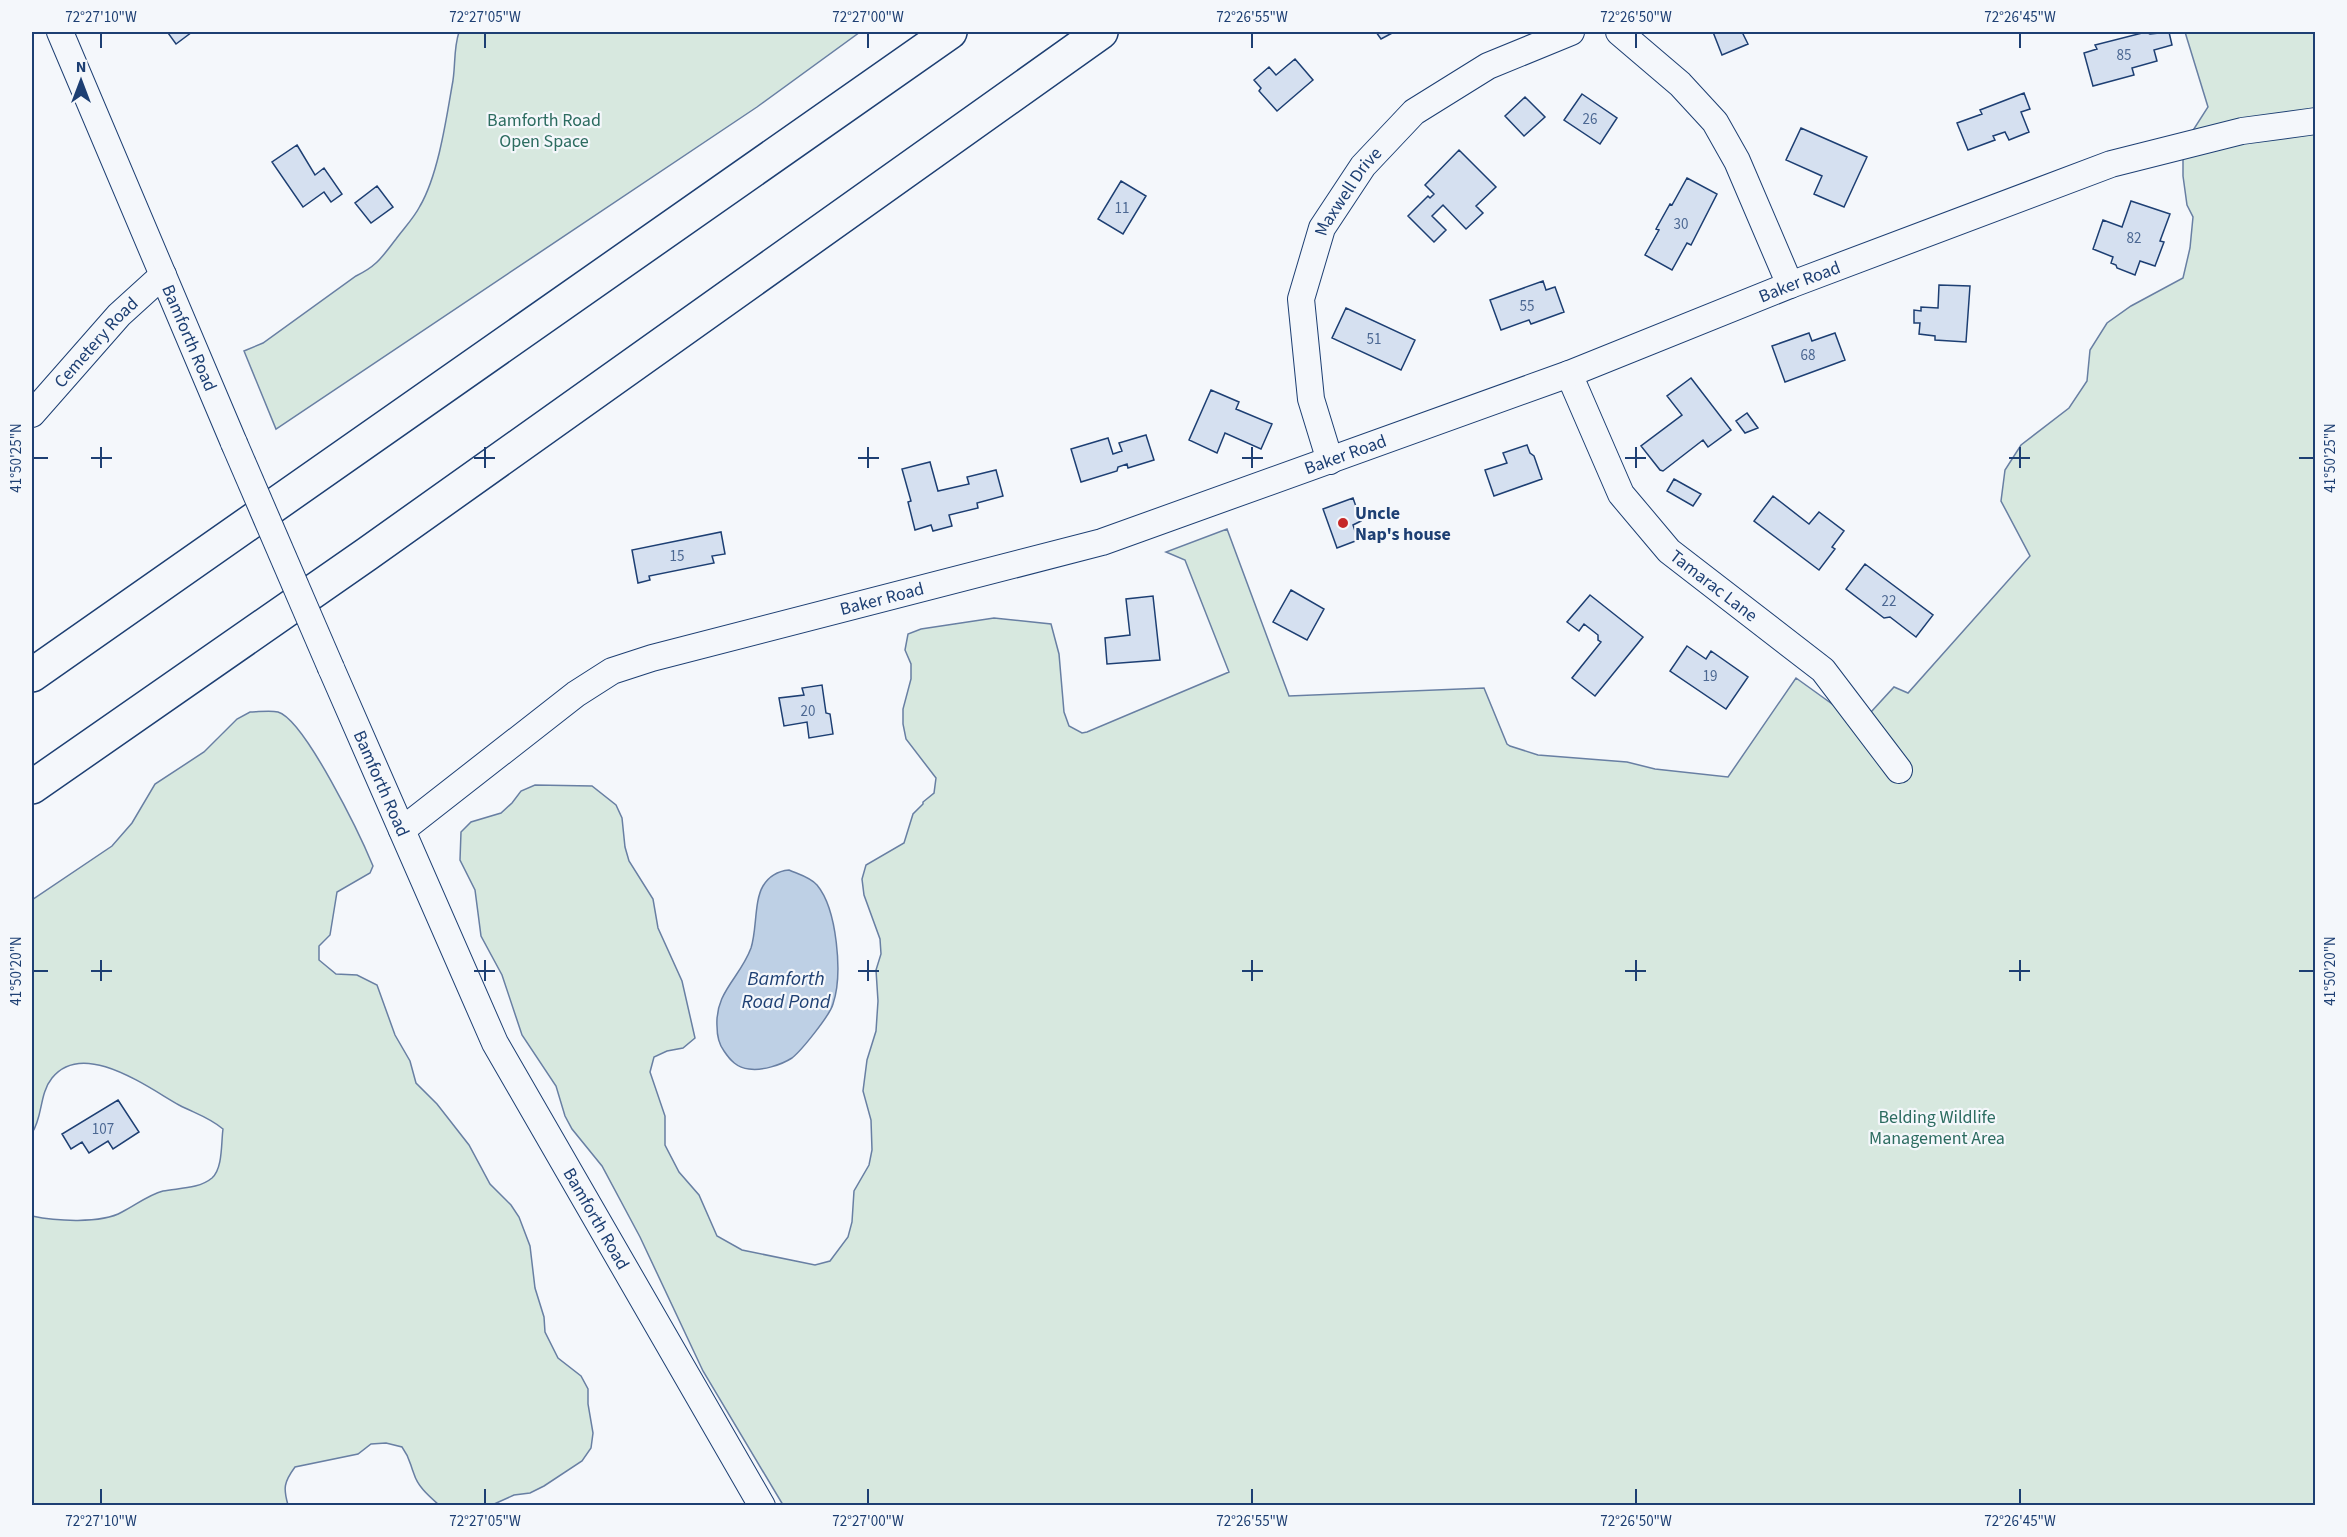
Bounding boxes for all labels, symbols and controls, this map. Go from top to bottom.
text: 72°27'10"W [65,7,137,28]
text: 72°27'05"W [449,7,521,28]
text: 72°27'00"W [832,7,904,28]
text: 72°26'55"W [1216,7,1288,28]
text: 72°26'50"W [1600,7,1672,28]
text: 72°26'45"W [1984,7,2056,28]
house number: 85 [2117,45,2131,66]
north arrow [51,51,111,111]
text: N [76,56,86,78]
park label: Bamforth Road Open Space [487,108,601,154]
house number: 26 [1583,109,1597,130]
street label: Maxwell Drive [1308,142,1388,239]
house number: 11 [1115,198,1129,219]
house number: 30 [1674,214,1688,235]
house number: 82 [2127,228,2141,249]
street label: Baker Road [1755,255,1844,309]
street label: Bamforth Road [155,281,223,395]
street label: Cemetery Road [48,291,144,394]
house number: 55 [1520,296,1534,317]
house number: 51 [1367,329,1381,350]
house number: 68 [1801,345,1815,366]
text: 41°50'25"N [6,423,27,493]
text: 41°50'25"N [2320,423,2341,493]
street label: Baker Road [1301,429,1390,481]
place label: Uncle Nap's house [1355,501,1451,547]
marker: Uncle Nap's house [1336,516,1350,530]
street label: Tamarac Lane [1664,544,1763,628]
house number: 15 [670,546,684,567]
street label: Baker Road [837,576,927,622]
house number: 22 [1882,591,1896,612]
house number: 19 [1703,666,1717,687]
house number: 20 [801,701,815,722]
street label: Bamforth Road [347,726,415,841]
text: 41°50'20"N [6,936,27,1006]
text: 41°50'20"N [2320,936,2341,1006]
water label: Bamforth Road Pond [742,965,832,1016]
park label: Belding Wildlife Management Area [1869,1105,2005,1151]
house number: 107 [92,1119,114,1140]
street label: Bamforth Road [557,1163,635,1274]
text: 72°27'10"W [65,1511,137,1532]
text: 72°27'05"W [449,1511,521,1532]
text: 72°27'00"W [832,1511,904,1532]
text: 72°26'55"W [1216,1511,1288,1532]
text: 72°26'50"W [1600,1511,1672,1532]
text: 72°26'45"W [1984,1511,2056,1532]

